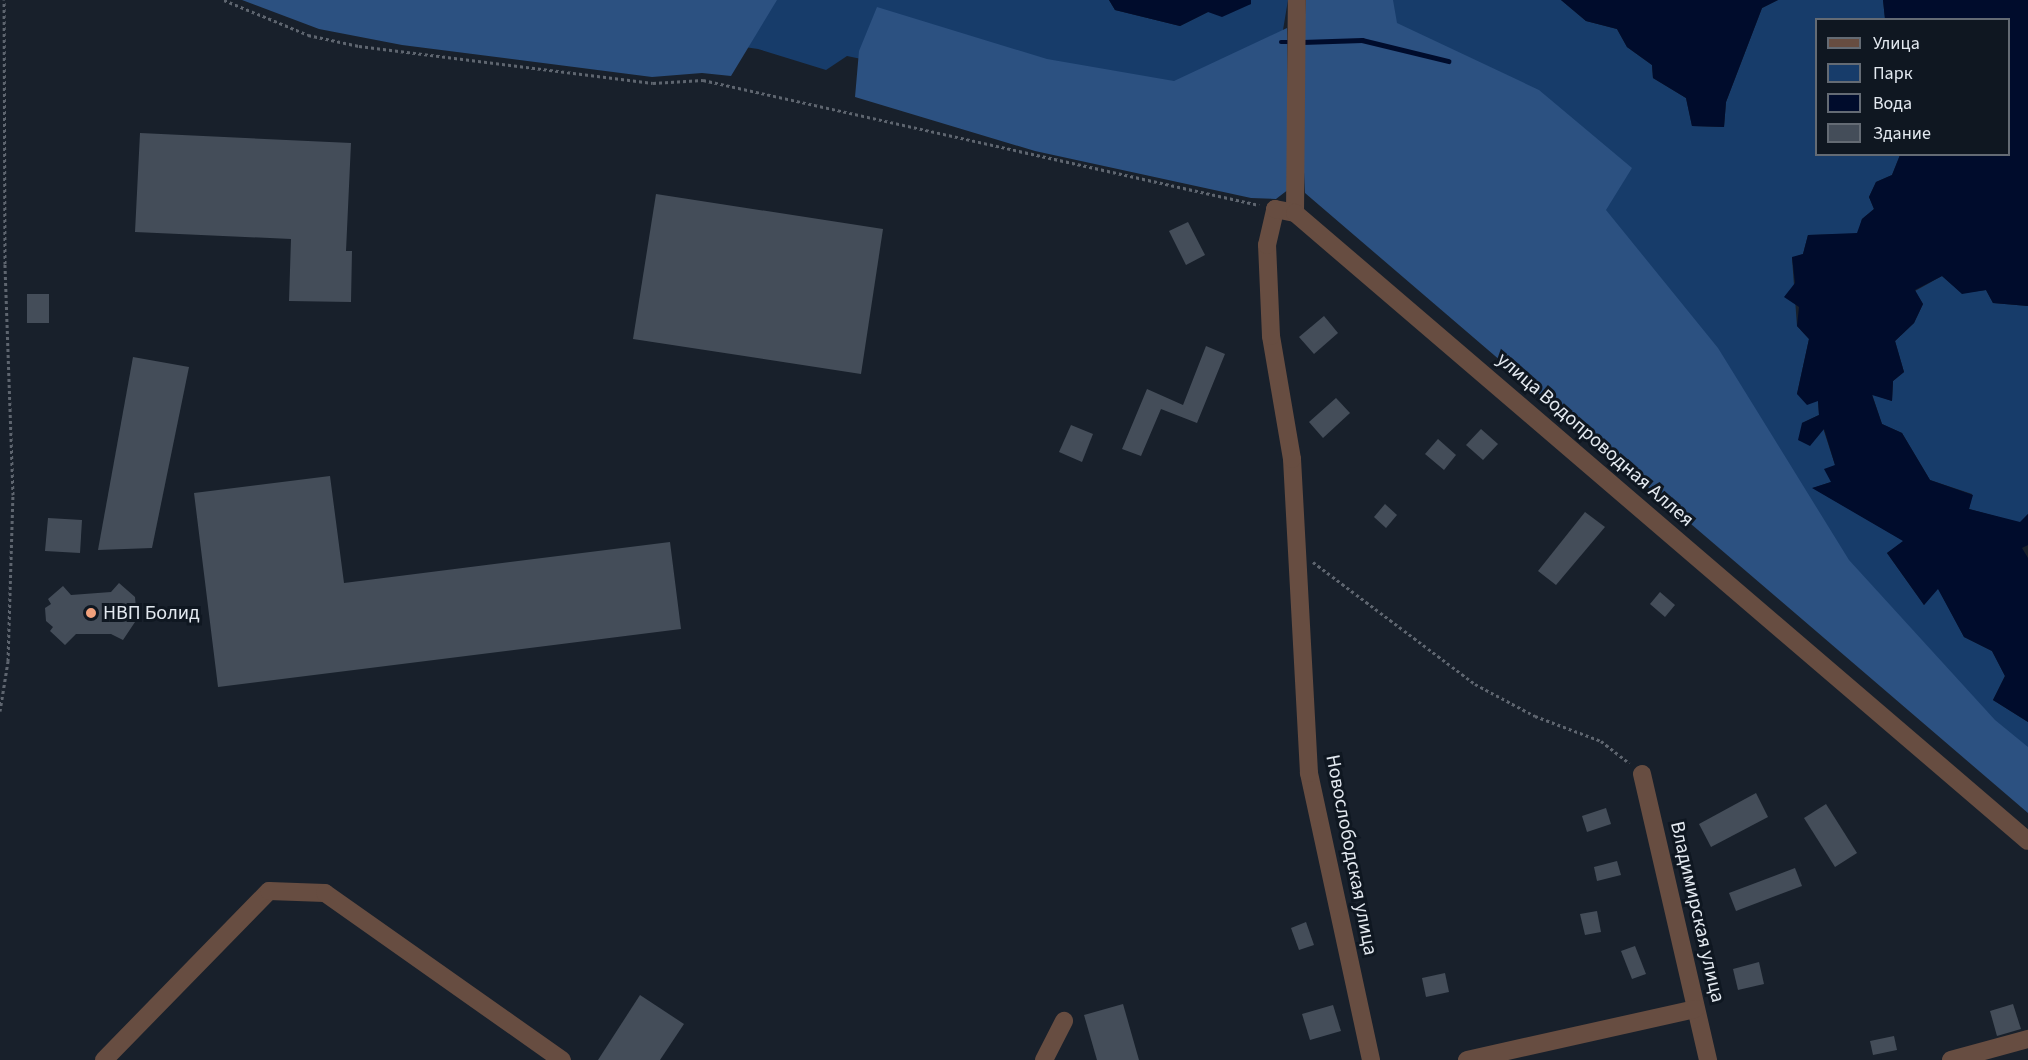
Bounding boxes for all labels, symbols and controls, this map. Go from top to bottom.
legend [1815,18,2010,156]
text: Улица [1873,31,1920,56]
text: Парк [1873,61,1913,86]
text: Вода [1873,91,1912,116]
text: Здание [1873,121,1931,146]
street label: улица Водопроводная Аллея [1491,348,1699,532]
place label: НВП Болид [103,601,200,625]
marker: НВП Болид [84,606,98,620]
street label: Новослободская улица [1320,753,1382,957]
street label: Владимирская улица [1664,819,1730,1005]

